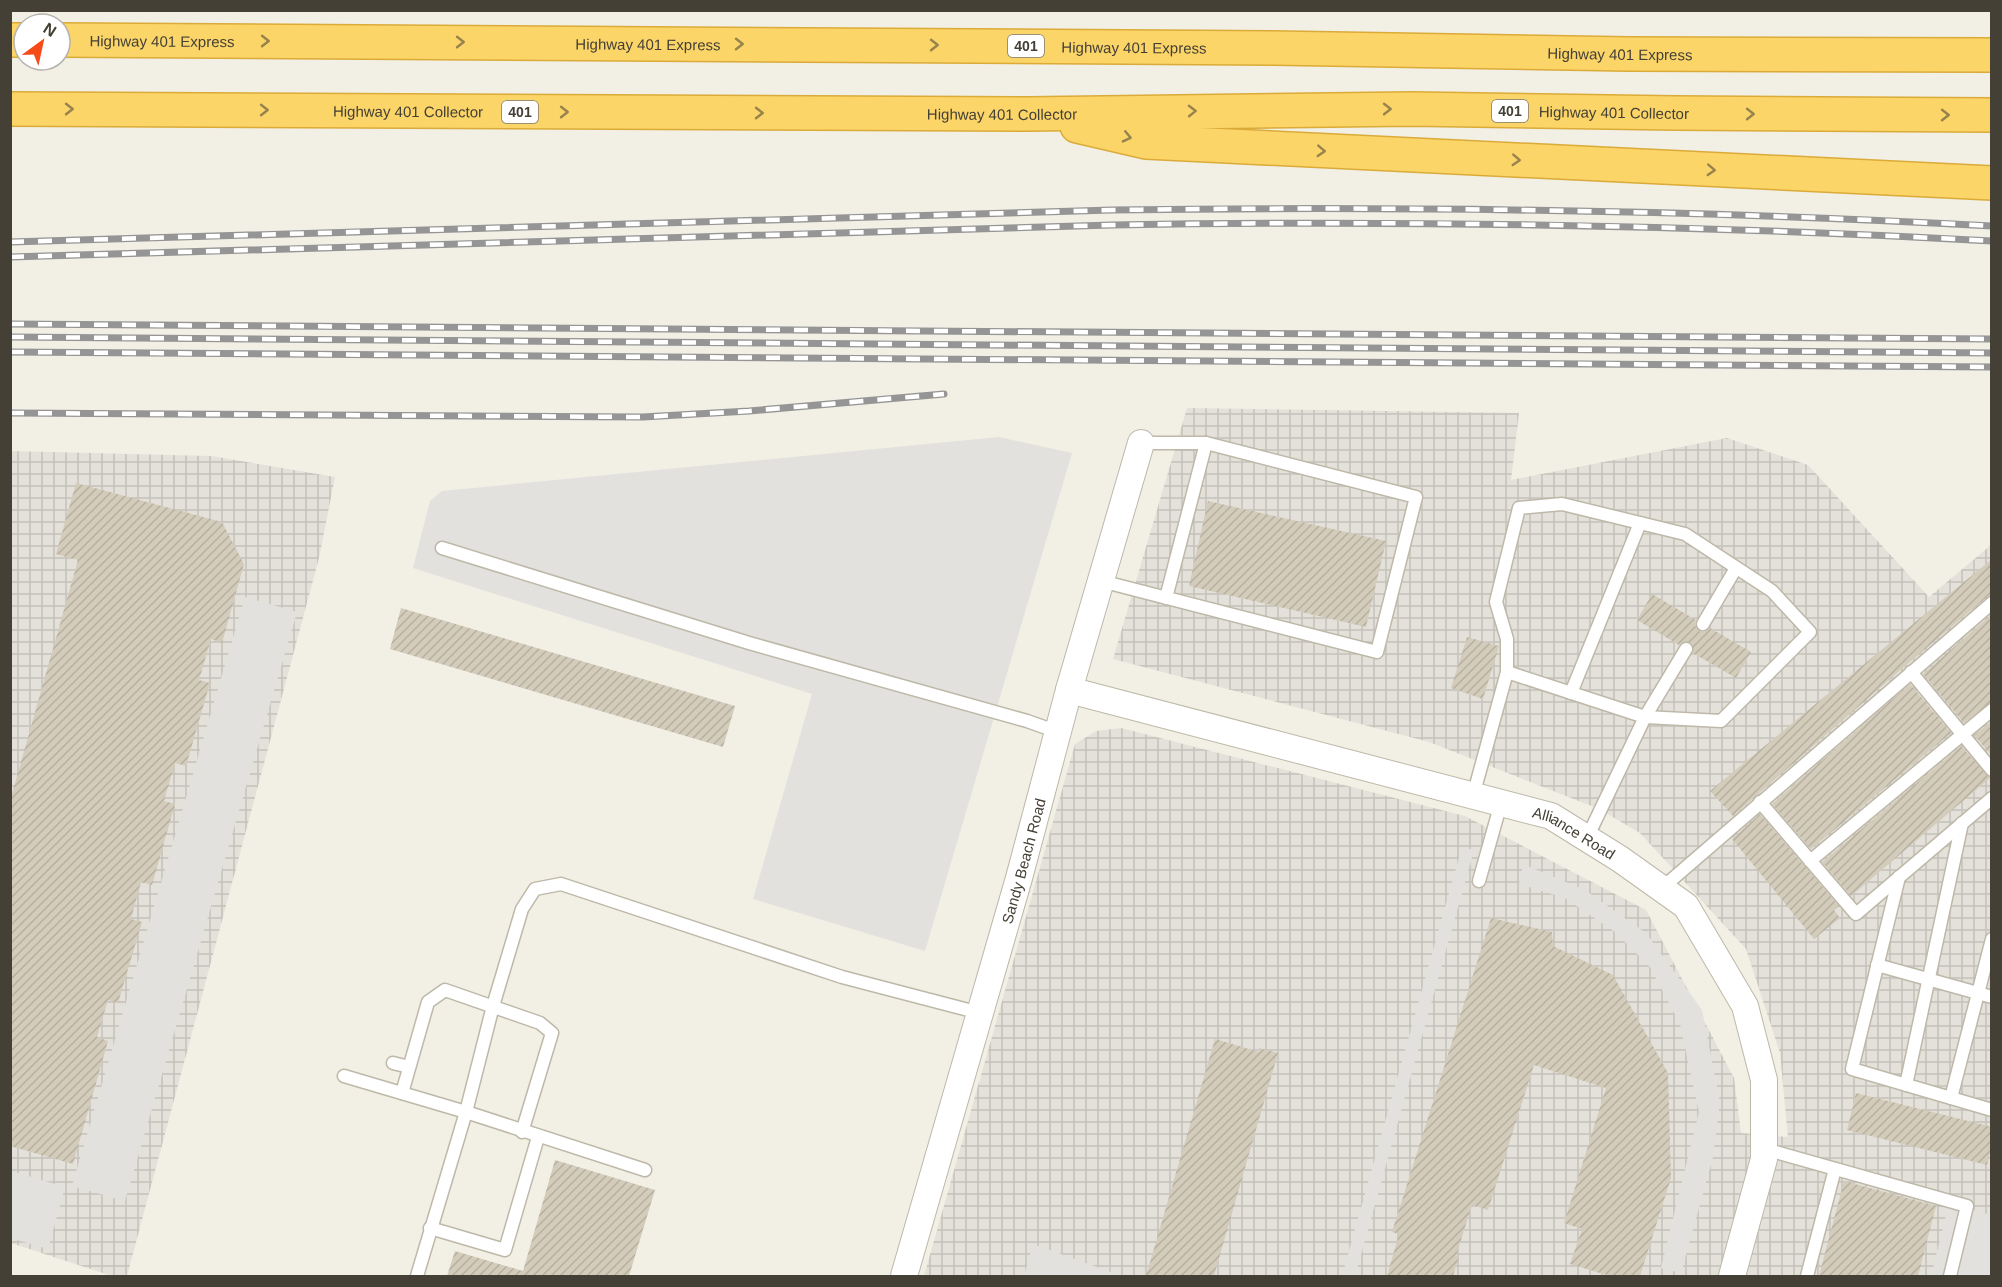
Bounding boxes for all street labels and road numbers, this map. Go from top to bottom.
street label: Highway 401 Express [89,32,235,50]
street label: Highway 401 Express [575,35,721,53]
road number: 401 [1008,35,1044,57]
street label: Highway 401 Express [1061,38,1207,56]
street label: Highway 401 Express [1547,44,1693,63]
road number: 401 [1492,100,1528,122]
road number: 401 [502,101,538,123]
street label: Highway 401 Collector [333,102,483,120]
street label: Highway 401 Collector [1539,102,1689,122]
street label: Highway 401 Collector [927,105,1077,123]
street label: Sandy Beach Road [998,796,1048,925]
street label: Alliance Road [1531,803,1618,862]

